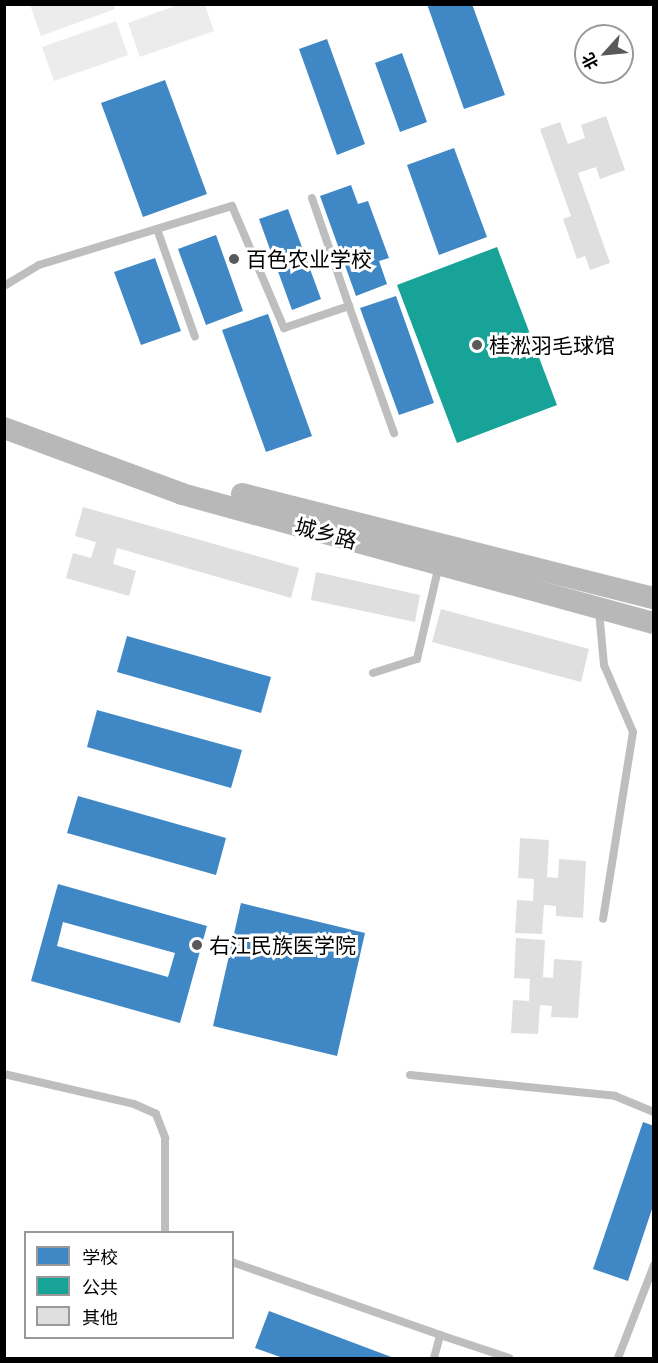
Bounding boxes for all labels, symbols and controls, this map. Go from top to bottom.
north arrow [574,24,634,84]
text: 北 [577,50,602,73]
place label: 百色农业学校 [246,246,372,272]
marker: 百色农业学校 [227,252,241,266]
place label: 桂淞羽毛球馆 [489,332,615,358]
marker: 桂淞羽毛球馆 [470,338,484,352]
street label: 城乡路 [292,513,360,553]
place label: 右江民族医学院 [209,932,356,958]
marker: 右江民族医学院 [190,938,204,952]
legend [24,1231,234,1339]
text: 学校 [82,1246,118,1269]
text: 公共 [82,1276,118,1299]
text: 其他 [82,1306,118,1329]

